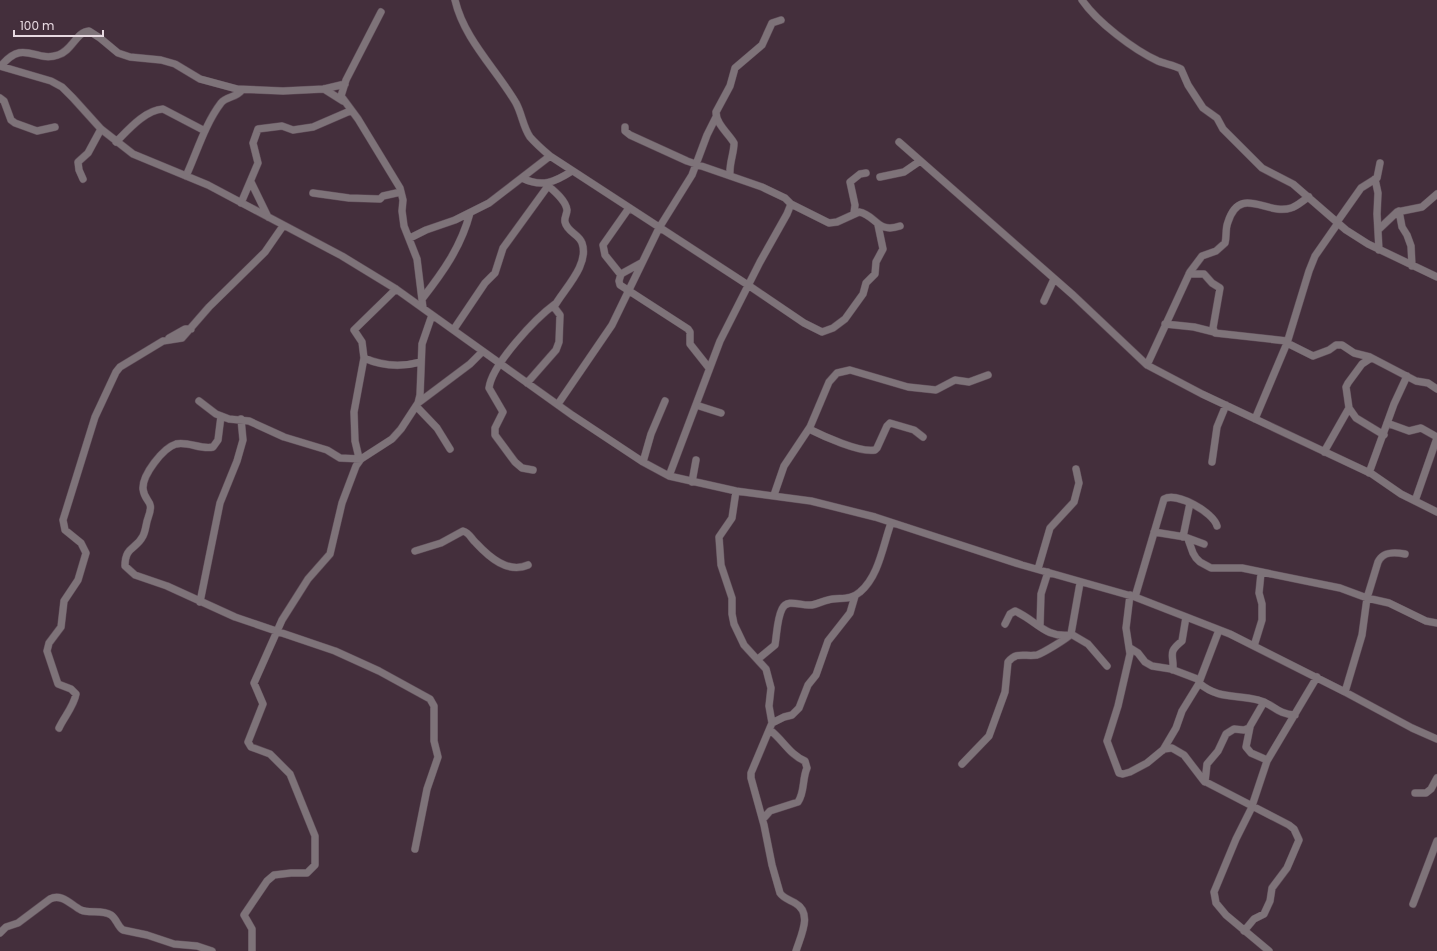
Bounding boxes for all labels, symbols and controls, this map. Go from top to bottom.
scale bar [14,12,103,38]
text: 100 m [20,17,54,34]

